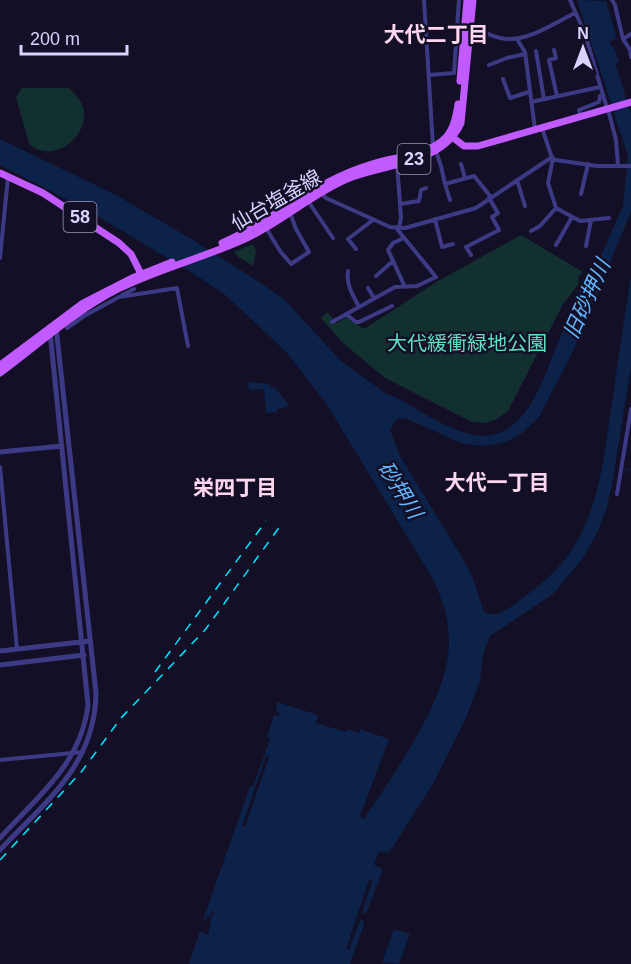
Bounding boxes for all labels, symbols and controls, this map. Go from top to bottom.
scale bar [21,18,128,56]
north arrow [553,18,613,78]
district label: 大代二丁目 [384,23,489,46]
text: N [577,25,589,42]
text: 200 m [30,29,80,49]
road number: 23 [398,144,430,174]
street label: 仙台塩釜線 [227,165,325,235]
road number: 58 [64,202,97,232]
water label: 旧砂押川 [559,254,615,342]
park label: 大代緩衝緑地公園 [387,332,547,354]
water label: 砂押川 [374,457,428,524]
district label: 大代一丁目 [445,471,550,494]
district label: 栄四丁目 [193,476,277,499]

